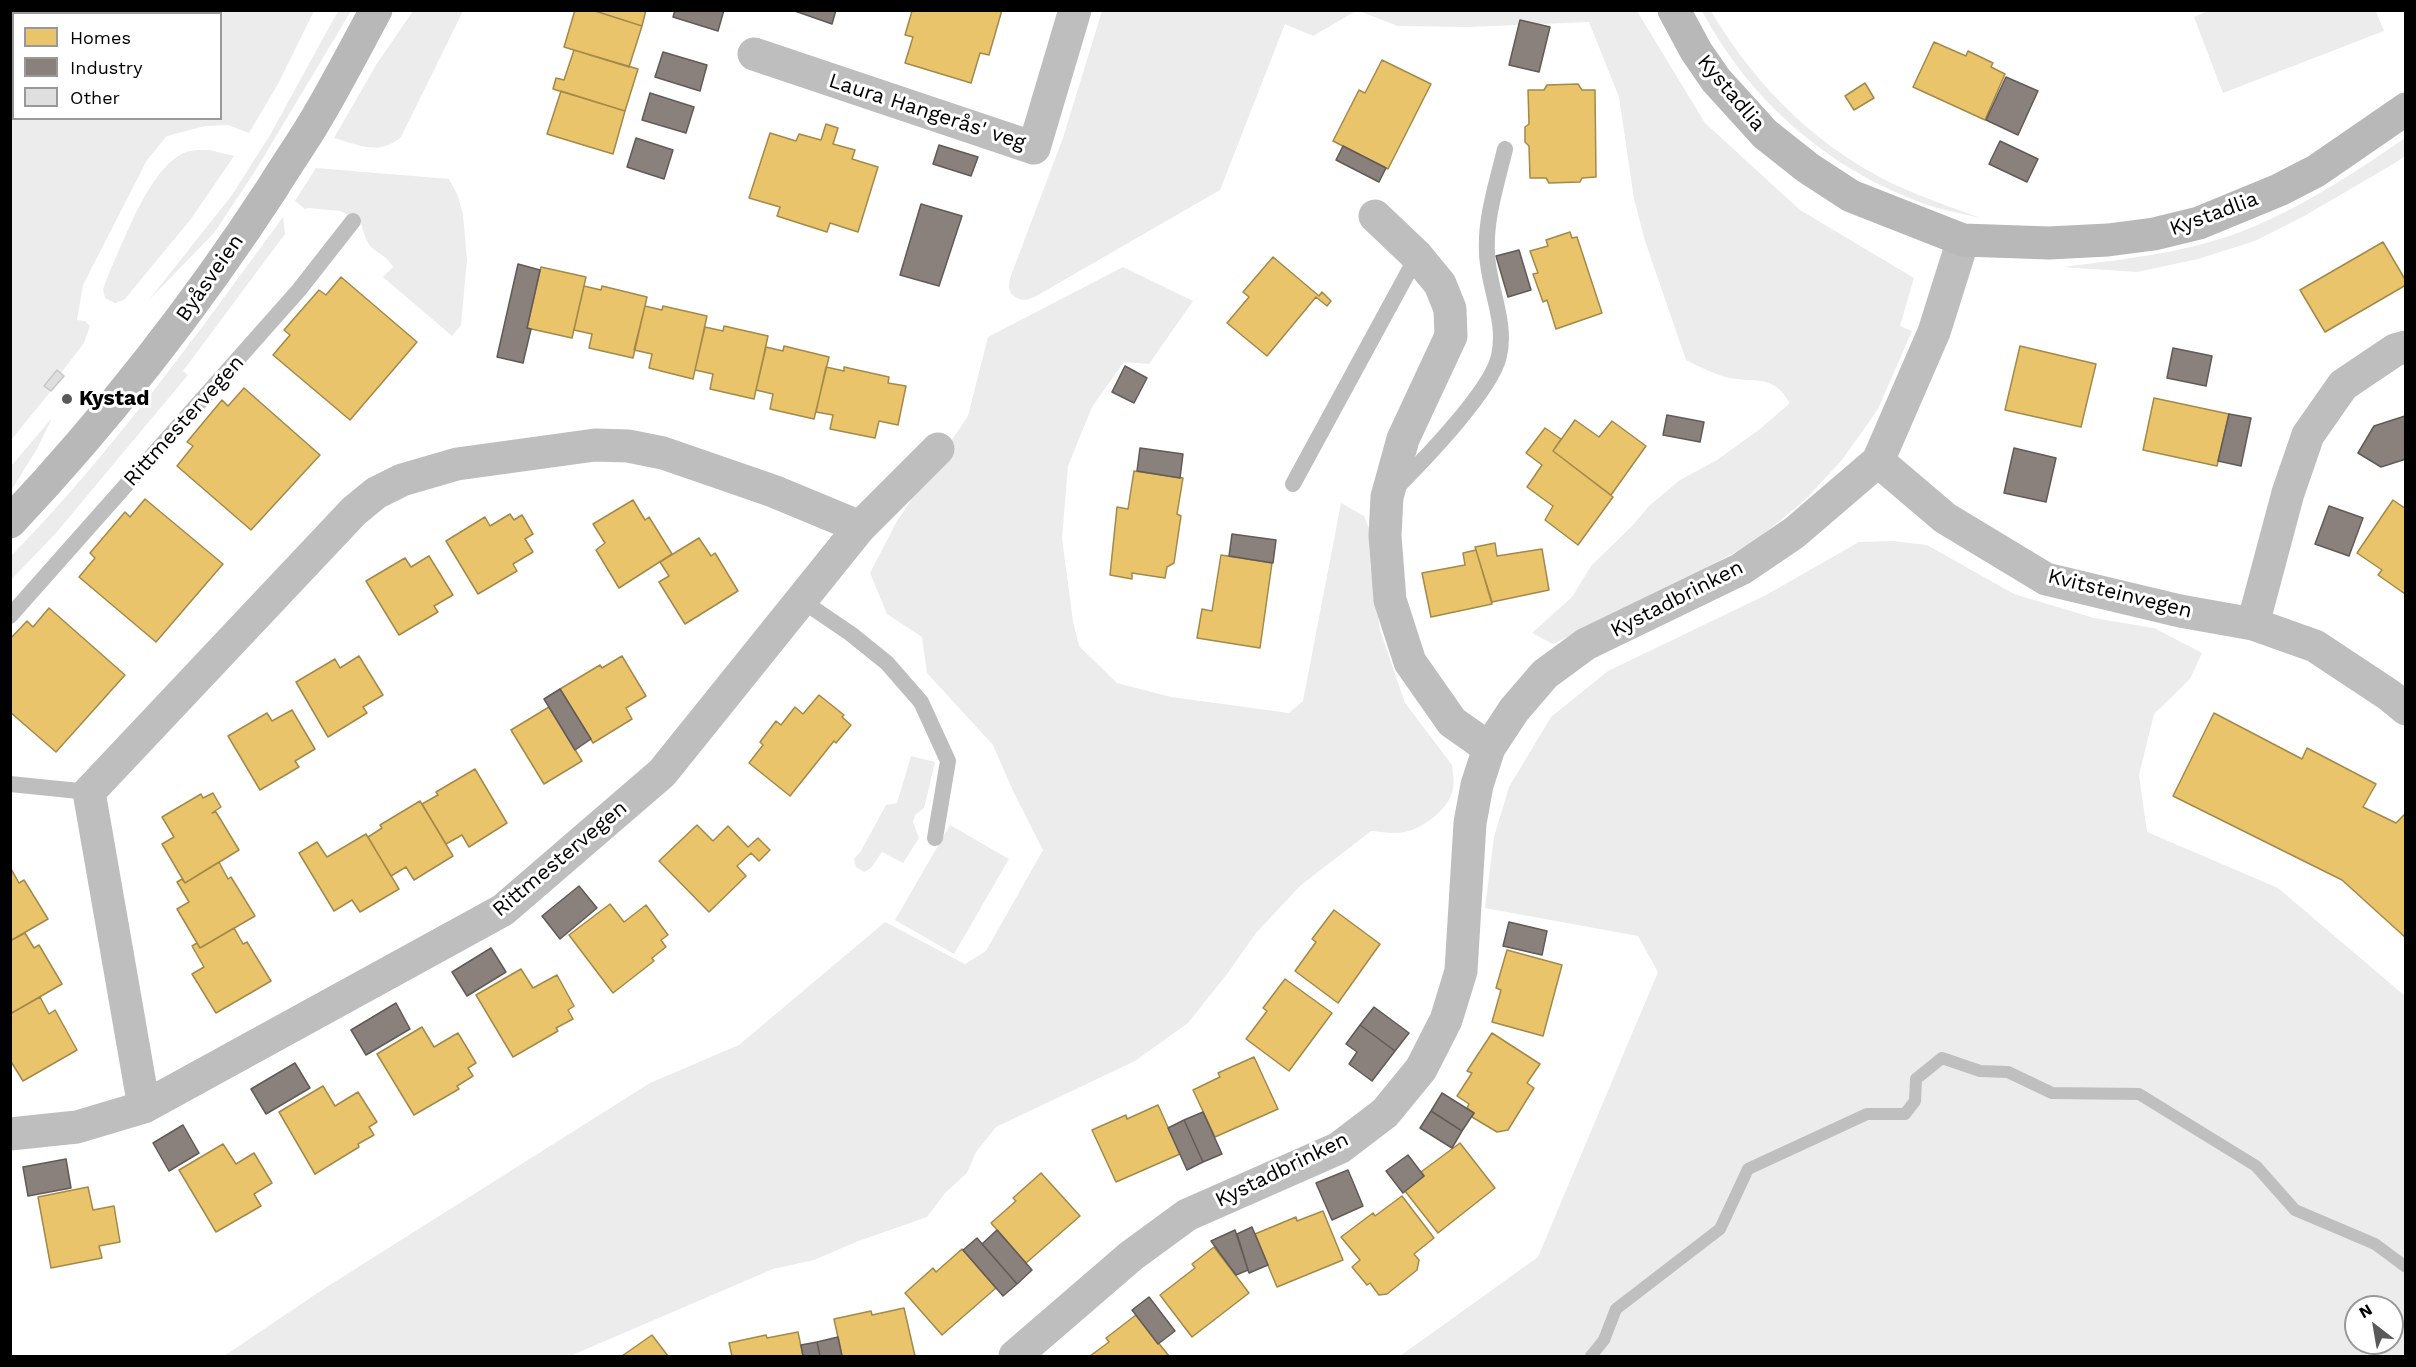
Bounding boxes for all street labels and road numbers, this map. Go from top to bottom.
street label: Kystadlia [1692,50,1770,136]
street label: Laura Hangerås' veg [825,68,1029,156]
street label: Kystadlia [2166,186,2262,242]
street label: Byåsveien [171,230,249,326]
street label: Rittmestervegen [119,350,249,492]
street label: Kystadbrinken [1607,555,1747,643]
street label: Kvitsteinvegen [2045,564,2195,624]
street label: Rittmestervegen [488,795,632,923]
street label: Kystadbrinken [1211,1127,1353,1213]

